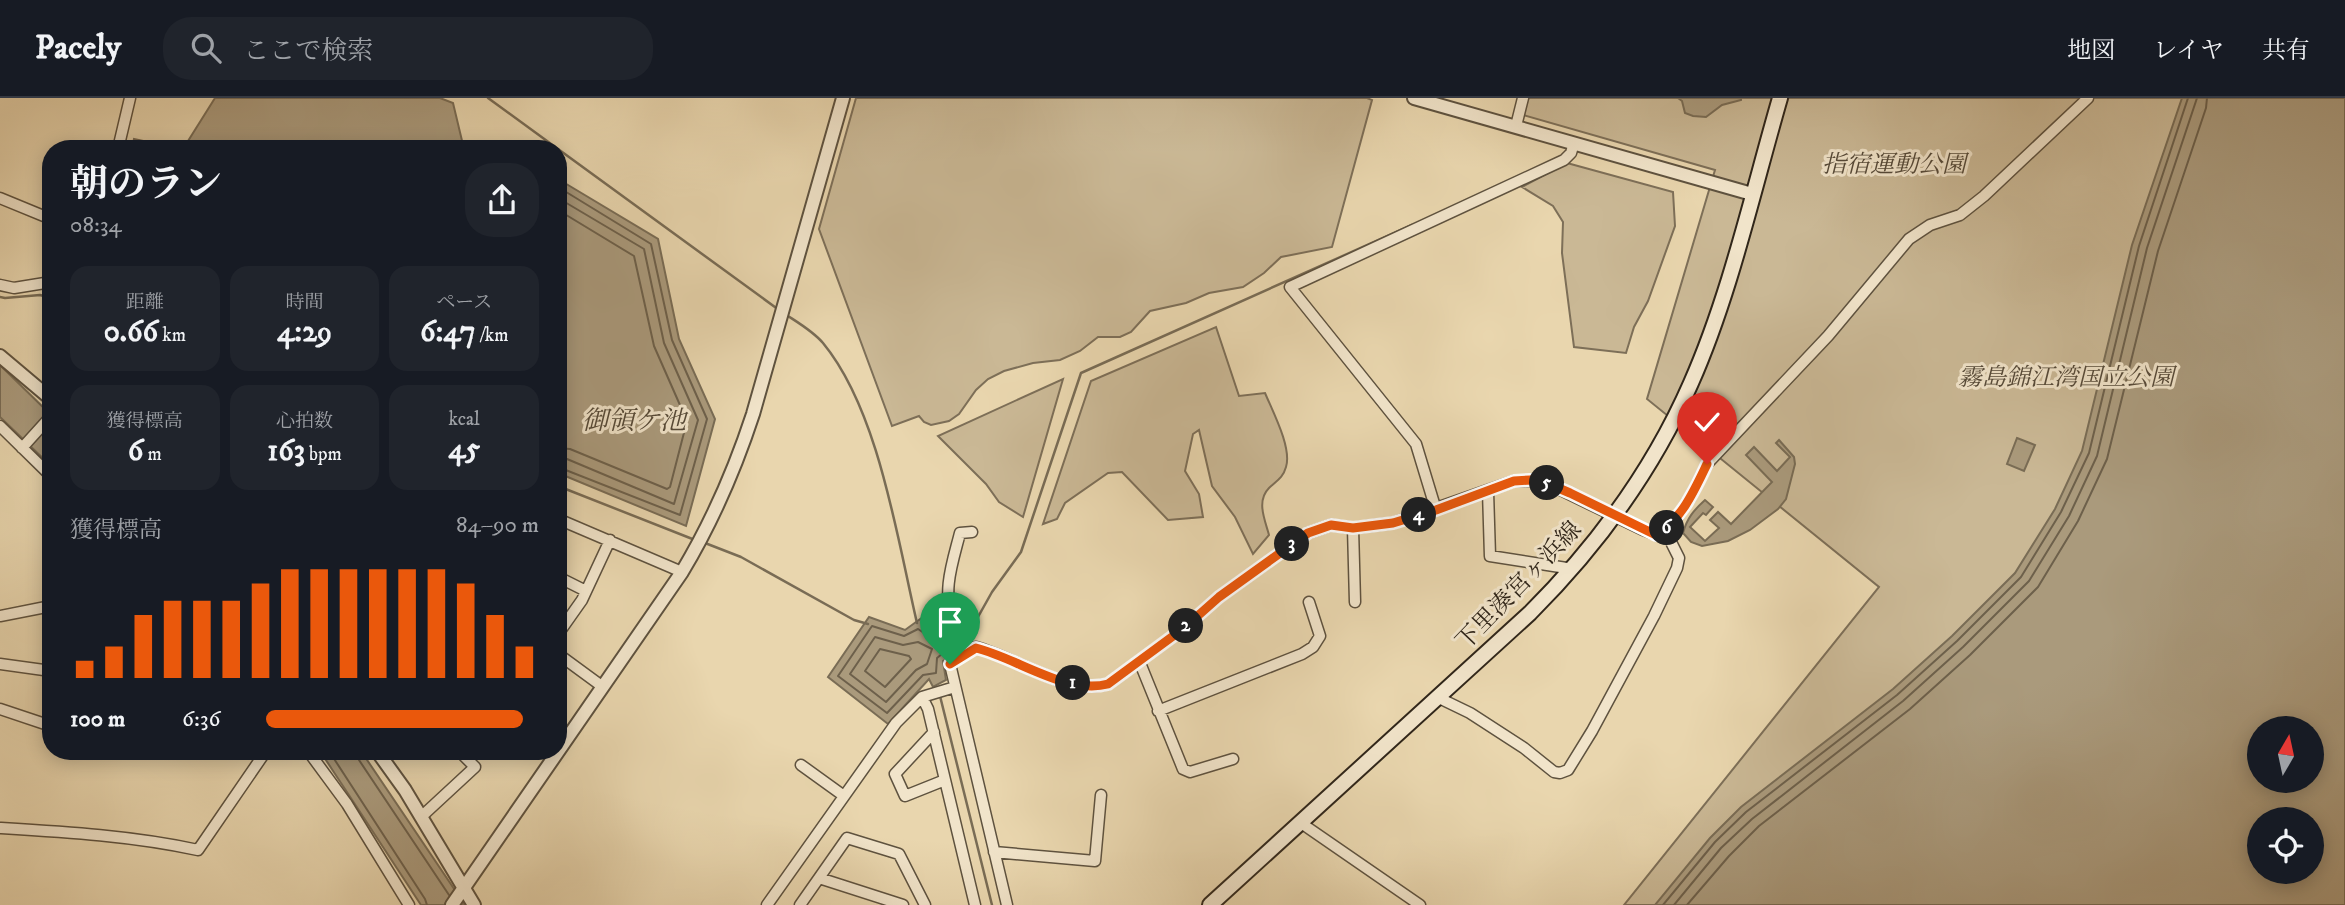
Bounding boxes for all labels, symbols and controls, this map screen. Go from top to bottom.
search box [163,17,653,80]
text: Pacely [35,28,121,69]
icon: search [187,29,225,67]
text: ここで検索 [243,35,373,68]
text: 地図 [2067,36,2115,66]
text: レイヤ [2153,36,2224,66]
text: 共有 [2262,36,2310,66]
park label: 指宿運動公園 [1822,150,1970,180]
text: 朝のラン [70,161,222,209]
button: share [465,163,539,237]
text: 08:34 [70,211,122,240]
text: 距離 [126,291,164,314]
text: 時間 [285,291,324,314]
text: ペース [436,291,492,314]
text: 0.66 [104,314,158,351]
text: 4:29 [277,314,332,351]
text: 6:47 [420,314,475,351]
text: km [158,324,186,347]
text: /km [475,324,508,347]
park label: 霧島錦江湾国立公園 [1958,363,2178,393]
pin [1677,392,1737,464]
icon: check [1688,403,1726,441]
water label: 御領ケ池 [582,405,689,438]
text: kcal [449,408,480,431]
text: 獲得標高 [107,410,183,433]
text: 心拍数 [276,410,333,433]
text: 45 [448,431,480,468]
text: 6 [128,433,143,470]
text: 163 [267,433,305,470]
text: m [143,443,162,466]
text: bpm [305,443,342,466]
pin: 5 [1530,466,1564,500]
text: 5 [1542,471,1551,494]
pin: 4 [1402,498,1436,532]
text: 4 [1413,503,1424,526]
pin: 6 [1650,510,1684,546]
text: 84–90 m [456,511,539,540]
street label: 下里湊宮ヶ浜線 [1450,515,1588,657]
text: 獲得標高 [70,516,162,545]
text: 6 [1662,516,1671,539]
pin: 3 [1274,526,1310,562]
text: 3 [1288,532,1295,555]
pin [920,592,980,664]
icon: arrive [931,603,969,641]
pin: 2 [1168,608,1204,644]
text: 2 [1181,614,1190,637]
pin: 1 [1056,666,1090,700]
text: 1 [1069,671,1076,694]
text: 100 m [70,705,125,734]
text: 6:36 [182,705,221,734]
north arrow [2247,716,2324,793]
map controls [2247,716,2324,884]
button: locate [2247,807,2324,884]

